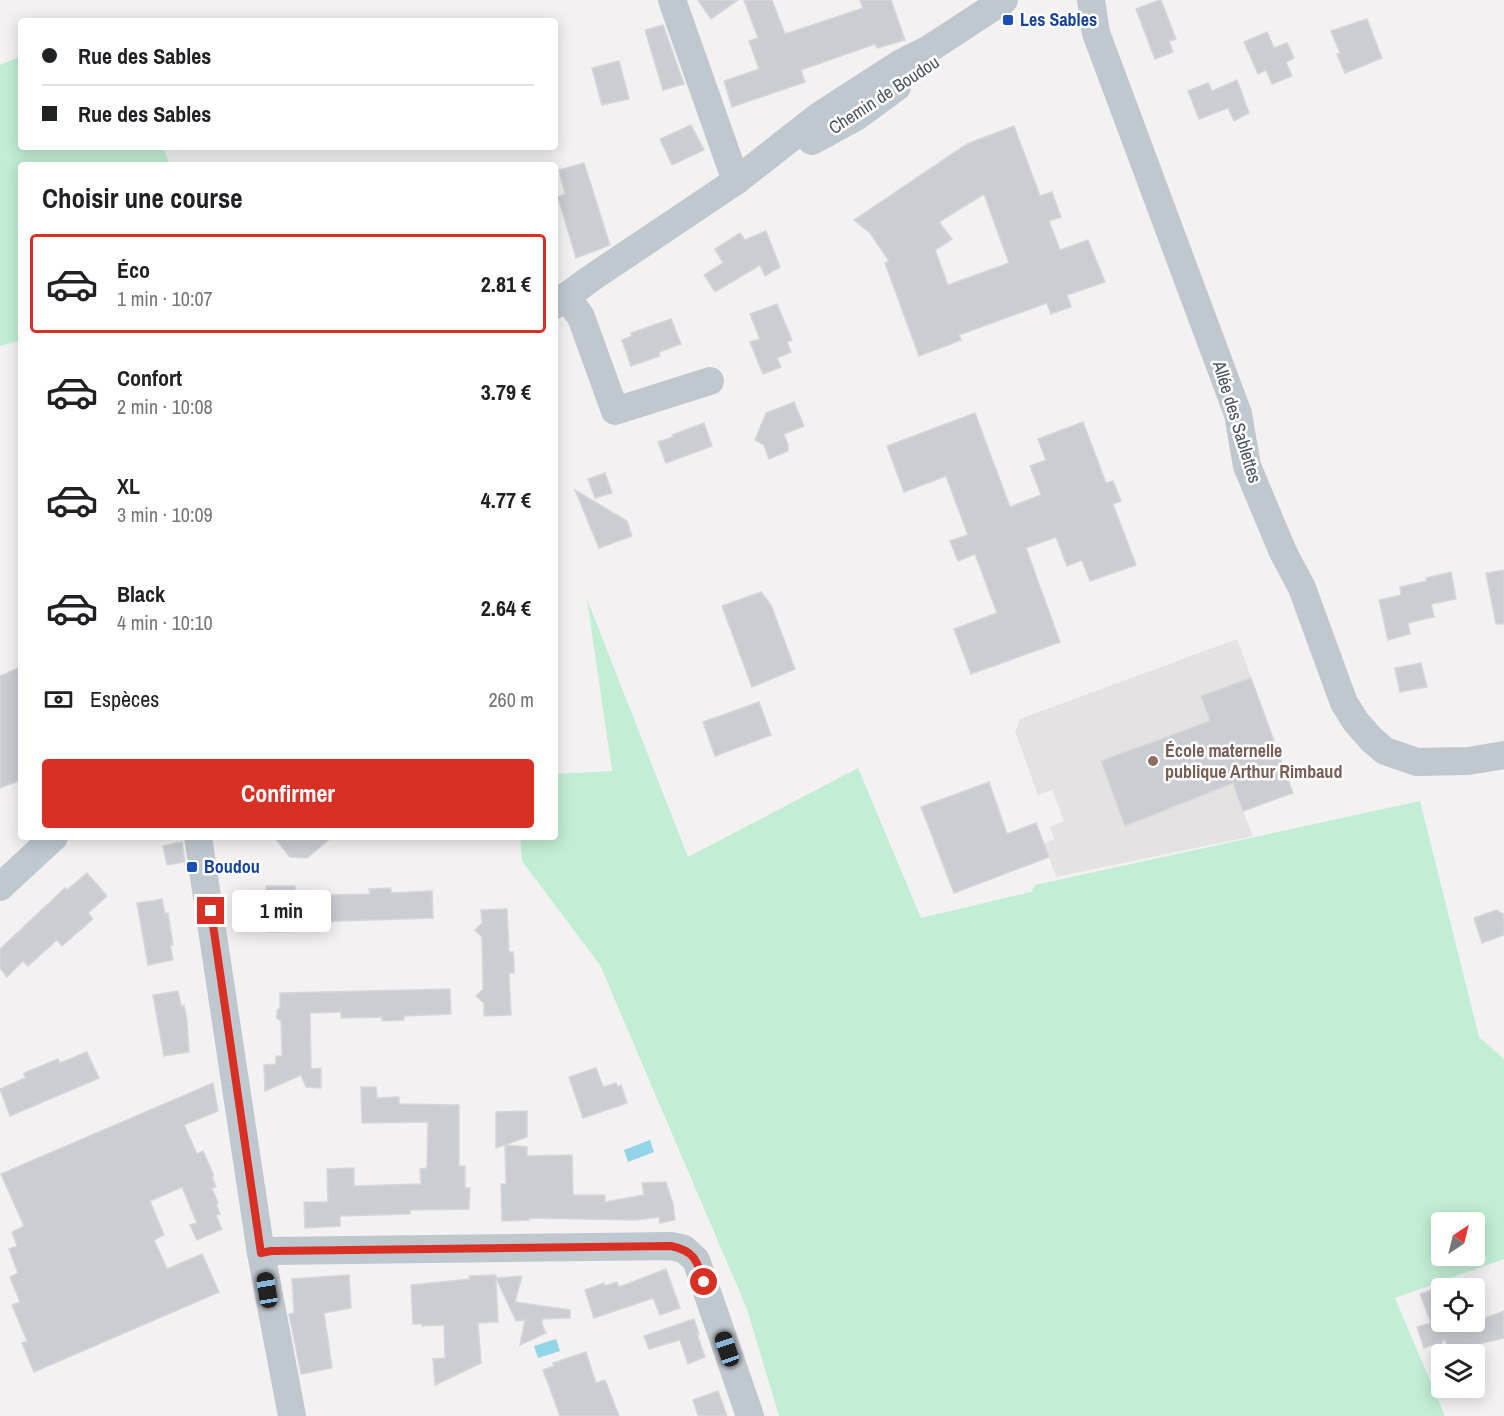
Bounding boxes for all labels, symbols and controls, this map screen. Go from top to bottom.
place label: Les Sables [1020,7,1097,32]
marker: Les Sables [1001,13,1015,27]
text: Rue des Sables [78,41,211,71]
street label: Chemin de Boudou [824,49,944,140]
text: Rue des Sables [78,99,211,129]
text: Choisir une course [42,180,243,216]
text: Éco [117,255,150,285]
icon: car [45,257,99,311]
text: 2.81 € [481,269,531,299]
text: 1 min · 10:07 [117,285,213,312]
street label: Allée des Sablettes [1207,357,1268,486]
text: Confort [117,363,182,393]
icon: car [45,365,99,419]
text: 3.79 € [481,377,531,407]
text: 2 min · 10:08 [117,393,213,420]
text: XL [117,471,140,501]
icon: car [45,473,99,527]
text: 4.77 € [481,485,531,515]
text: 3 min · 10:09 [117,501,213,528]
text: Black [117,579,165,609]
icon: car [45,581,99,635]
text: 2.64 € [481,593,531,623]
text: 4 min · 10:10 [117,609,213,636]
icon: cash [42,683,75,716]
text: Espèces [90,684,159,714]
text: 260 m [488,686,534,713]
place label: École maternelle publique Arthur Rimbaud [1165,738,1342,784]
marker: École maternelle publique Arthur Rimbaud [1146,754,1160,768]
button: Confirmer [42,759,534,828]
place label: Boudou [204,854,260,879]
marker: Boudou [185,860,199,874]
callout: 1 min [232,890,331,932]
route end [197,897,224,924]
text: 1 min [260,897,303,924]
north arrow [1431,1212,1485,1266]
map controls [1431,1212,1485,1398]
route start [690,1268,717,1295]
car [255,1271,279,1309]
button: locate [1431,1278,1485,1332]
car [713,1329,741,1369]
button: layers [1431,1344,1485,1398]

